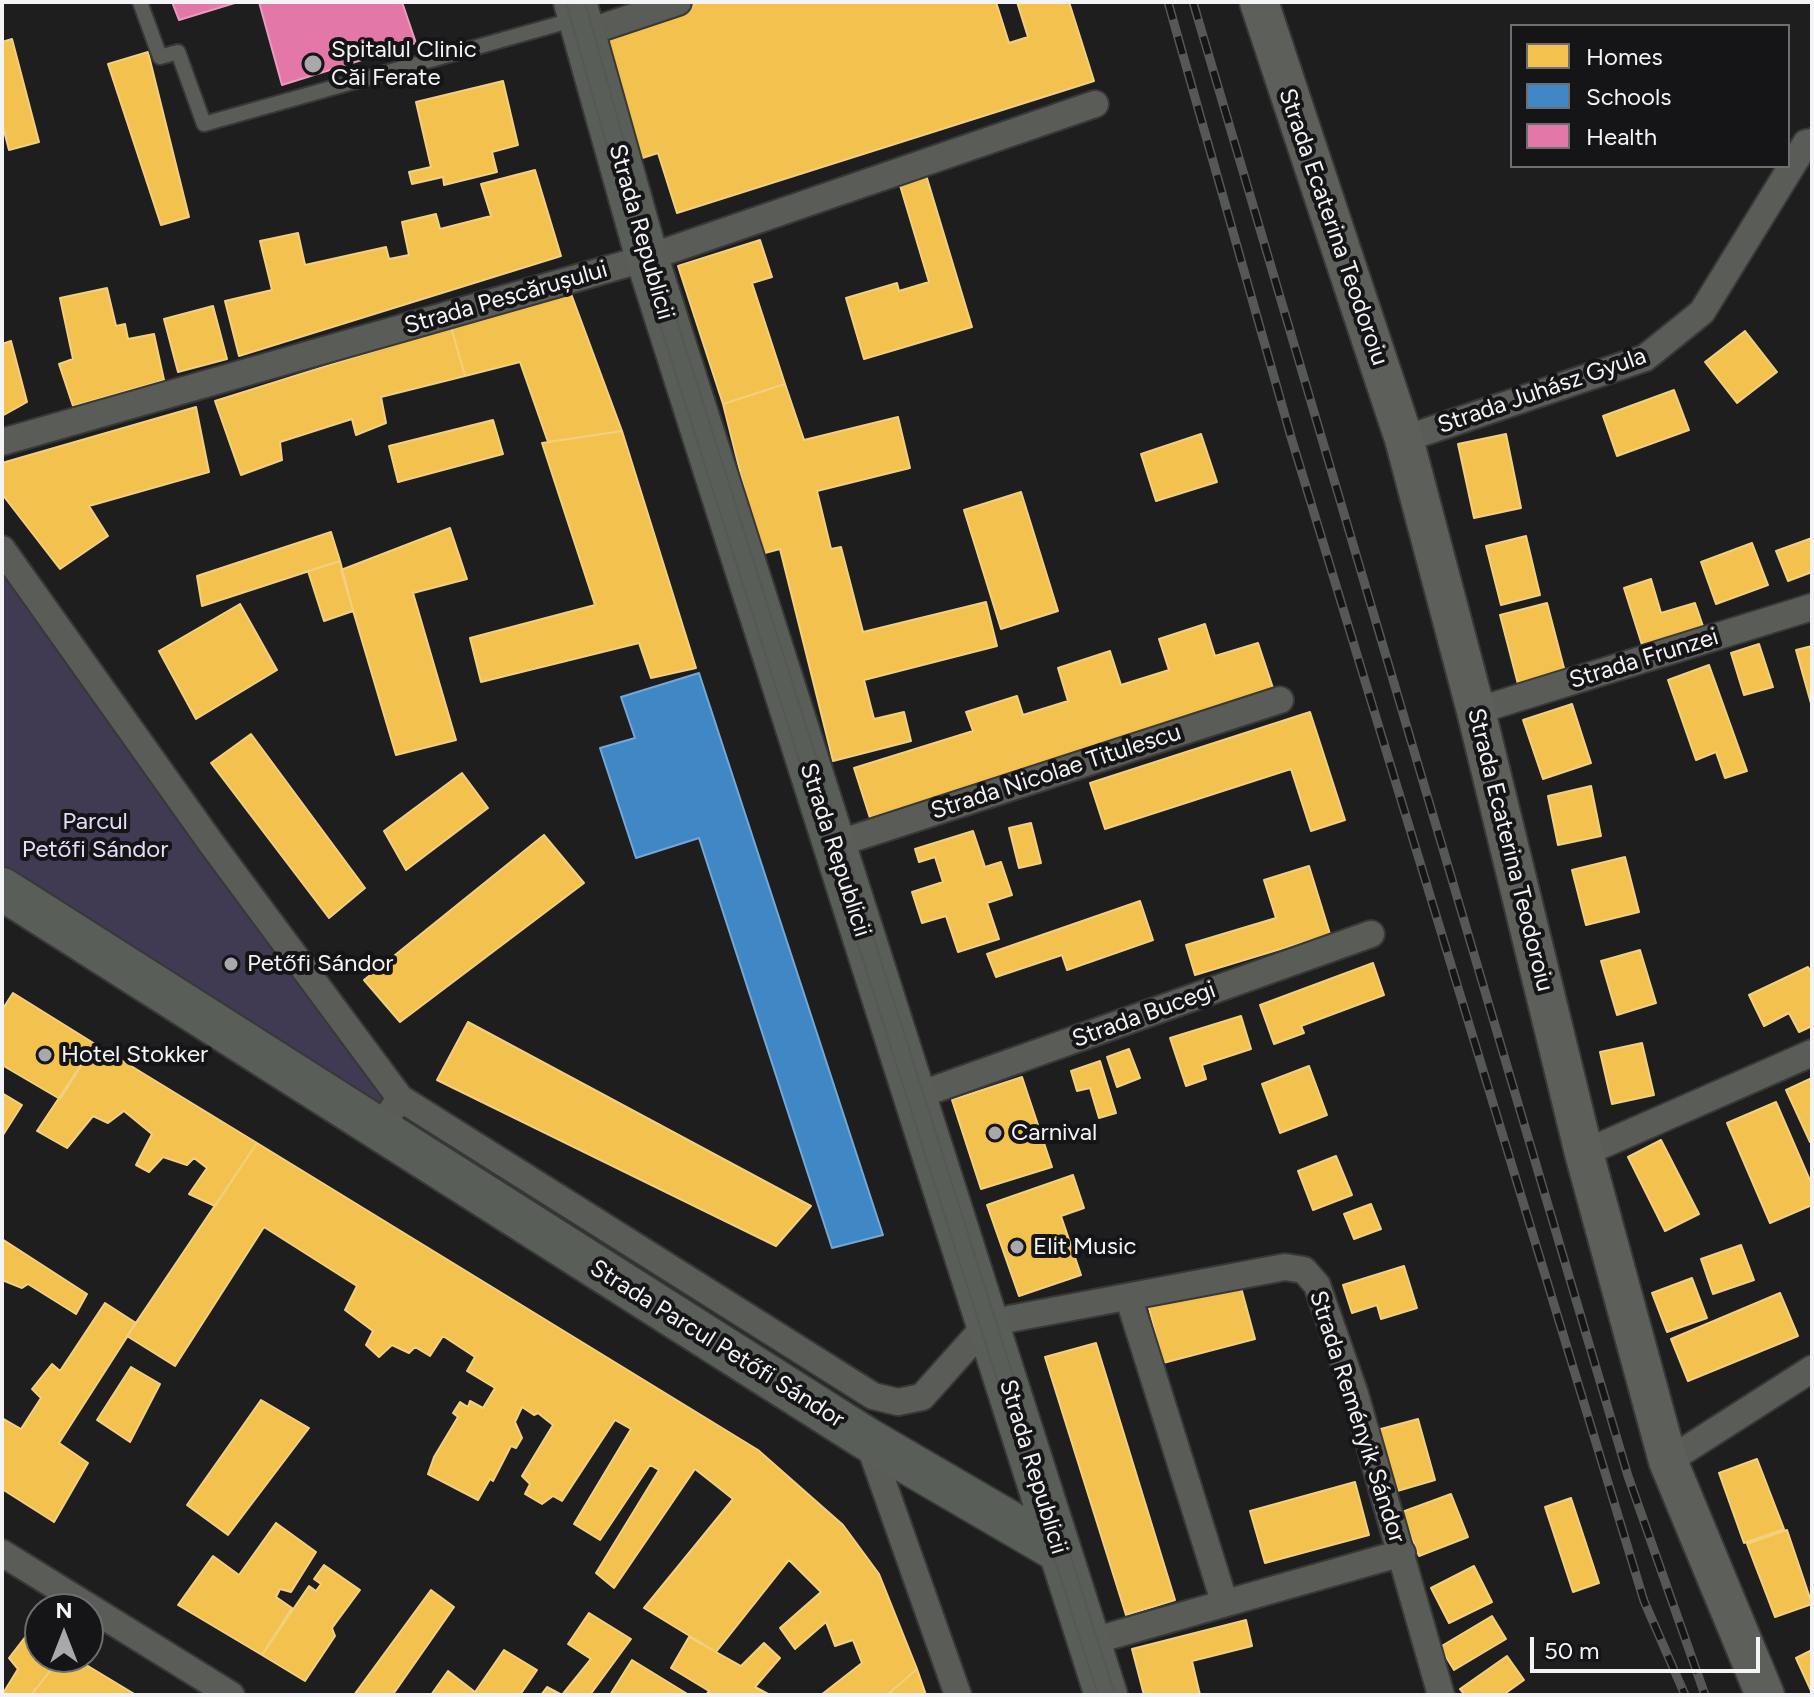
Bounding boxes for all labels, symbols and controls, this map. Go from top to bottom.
legend [1510,24,1790,168]
place label: Spitalul Clinic Căi Ferate [331,36,477,92]
text: Homes [1586,42,1663,71]
marker: Spitalul Clinic Căi Ferate [302,53,324,75]
text: Schools [1586,82,1671,111]
street label: Strada Ecaterina Teodoroiu [1272,85,1394,369]
text: Health [1586,122,1657,151]
street label: Strada Republicii [602,141,680,323]
street label: Strada Pescărușului [401,255,611,341]
street label: Strada Juhász Gyula [1434,342,1650,440]
street label: Strada Frunzei [1566,623,1722,695]
street label: Strada Ecaterina Teodoroiu [1461,705,1559,995]
street label: Strada Nicolae Titulescu [927,718,1185,826]
street label: Strada Republicii [793,759,877,941]
park label: Parcul Petőfi Sándor [22,808,168,864]
place label: Petőfi Sándor [247,950,393,978]
marker: Petőfi Sándor [222,955,240,973]
street label: Strada Bucegi [1069,976,1219,1054]
place label: Hotel Stokker [61,1041,208,1069]
marker: Hotel Stokker [36,1046,54,1064]
place label: Carnival [1011,1119,1097,1147]
marker: Carnival [986,1124,1004,1142]
place label: Elit Music [1033,1233,1136,1261]
marker: Elit Music [1008,1238,1026,1256]
street label: Strada Parcul Petőfi Sándor [585,1254,849,1434]
street label: Strada Reményik Sándor [1303,1287,1411,1547]
street label: Strada Republicii [993,1376,1073,1558]
north arrow [24,1593,104,1673]
text: N [55,1597,73,1624]
scale bar [1534,1621,1764,1671]
text: 50 m [1544,1636,1600,1665]

